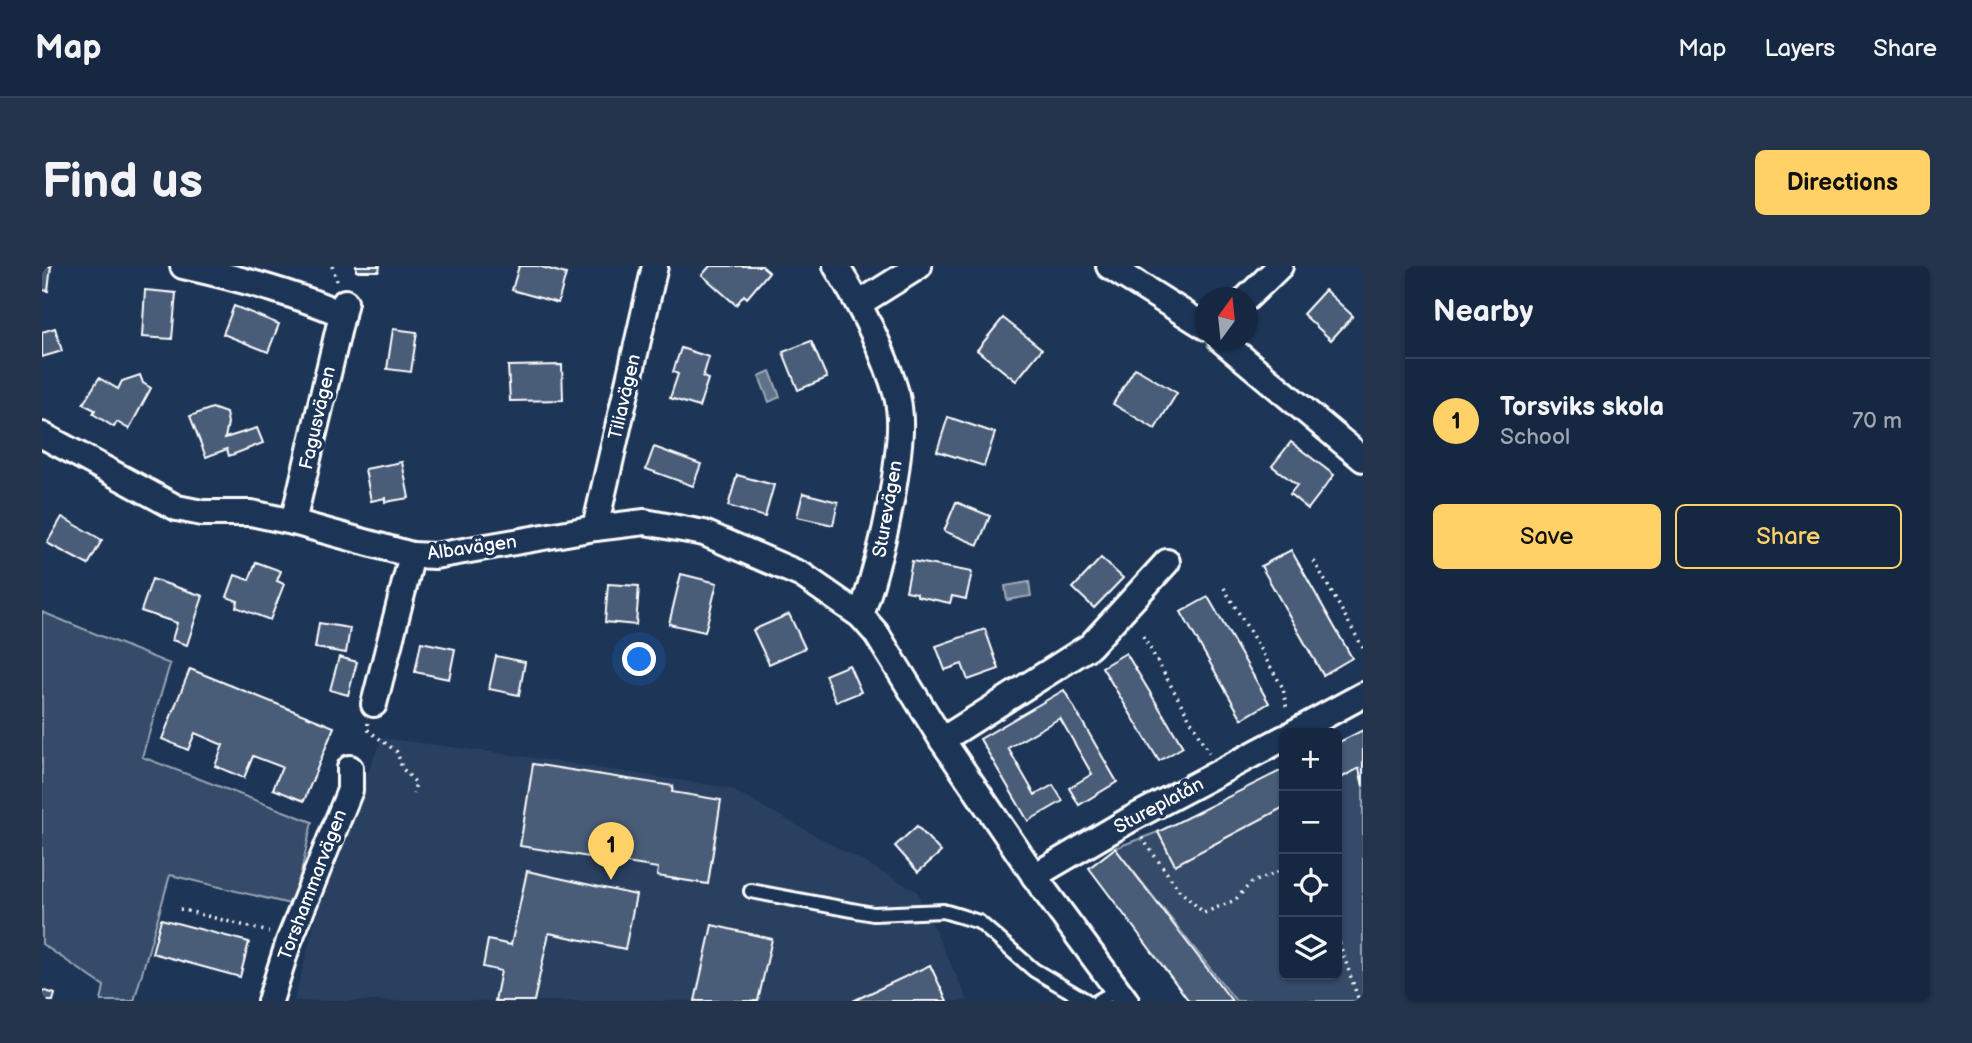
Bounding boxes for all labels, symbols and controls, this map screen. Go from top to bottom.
text: Map [35,28,101,68]
text: Map [1678,34,1726,63]
text: Layers [1764,34,1835,63]
text: Share [1873,34,1937,63]
button: Directions [1755,150,1930,215]
text: Find us [42,153,203,212]
north arrow [1195,287,1258,350]
text: Nearby [1433,294,1533,330]
street label: Tiliavägen [604,352,646,442]
street label: Fagusvägen [295,364,341,472]
text: Torsviks skola [1500,392,1664,423]
text: 1 [1451,407,1461,435]
text: 70 m [1852,407,1902,435]
text: School [1500,423,1570,451]
street label: Sturevägen [868,459,908,559]
button: Save [1433,504,1661,569]
button: Share [1675,504,1902,569]
street label: Albavägen [426,530,518,566]
your location [622,642,656,676]
map controls [1279,728,1342,980]
button: + [1279,728,1342,791]
street label: Stureplatån [1110,773,1208,839]
button: − [1279,791,1342,854]
street label: Torshammarvägen [274,806,352,964]
pin: 1 [588,822,634,880]
button: locate [1279,854,1342,917]
button: layers [1279,917,1342,980]

